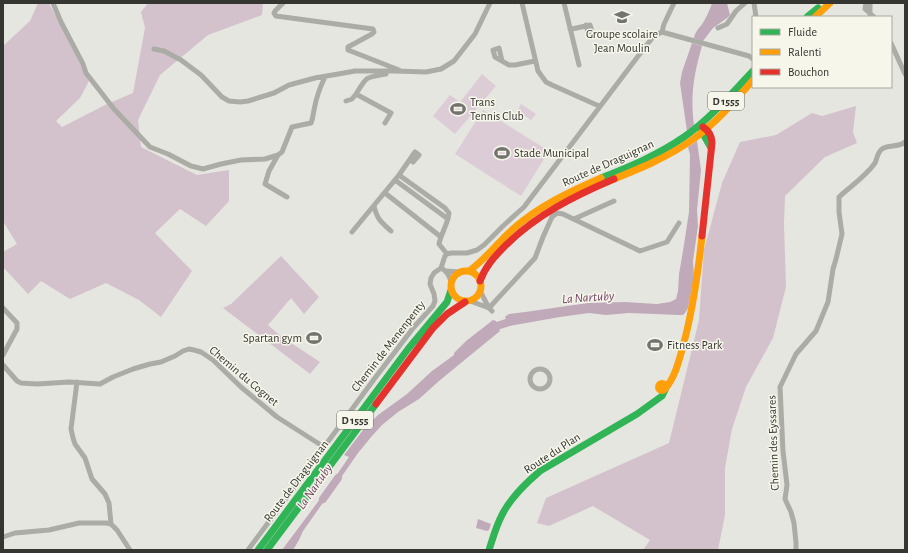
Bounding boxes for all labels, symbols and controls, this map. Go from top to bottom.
school or university icon: Groupe scolaire Jean Moulin [613,8,631,26]
legend [752,16,892,88]
text: Fluide [788,26,817,38]
place label: Groupe scolaire Jean Moulin [586,28,658,54]
text: Ralenti [788,46,821,58]
text: Bouchon [788,66,829,78]
road number: D 1555 [708,92,744,110]
place label: Trans Tennis Club [470,96,524,122]
sports icon: Trans Tennis Club [449,100,467,118]
street label: Route de Draguignan [560,137,656,189]
sports icon: Stade Municipal [493,144,511,162]
place label: Stade Municipal [514,147,589,159]
water label: La Nartuby [562,290,615,306]
street label: Chemin de Menenpenty [349,298,428,394]
sports icon: Spartan gym [305,329,323,347]
place label: Spartan gym [243,332,302,345]
sports icon: Fitness Park [646,336,664,354]
place label: Fitness Park [667,339,723,351]
street label: Chemin du Cognet [207,344,281,408]
street label: Chemin des Eyssares [765,395,782,491]
road number: D 1555 [337,411,373,429]
street label: Route du Plan [522,430,582,476]
street label: Route de Draguignan [262,438,330,524]
water label: La Nartuby [295,461,336,512]

